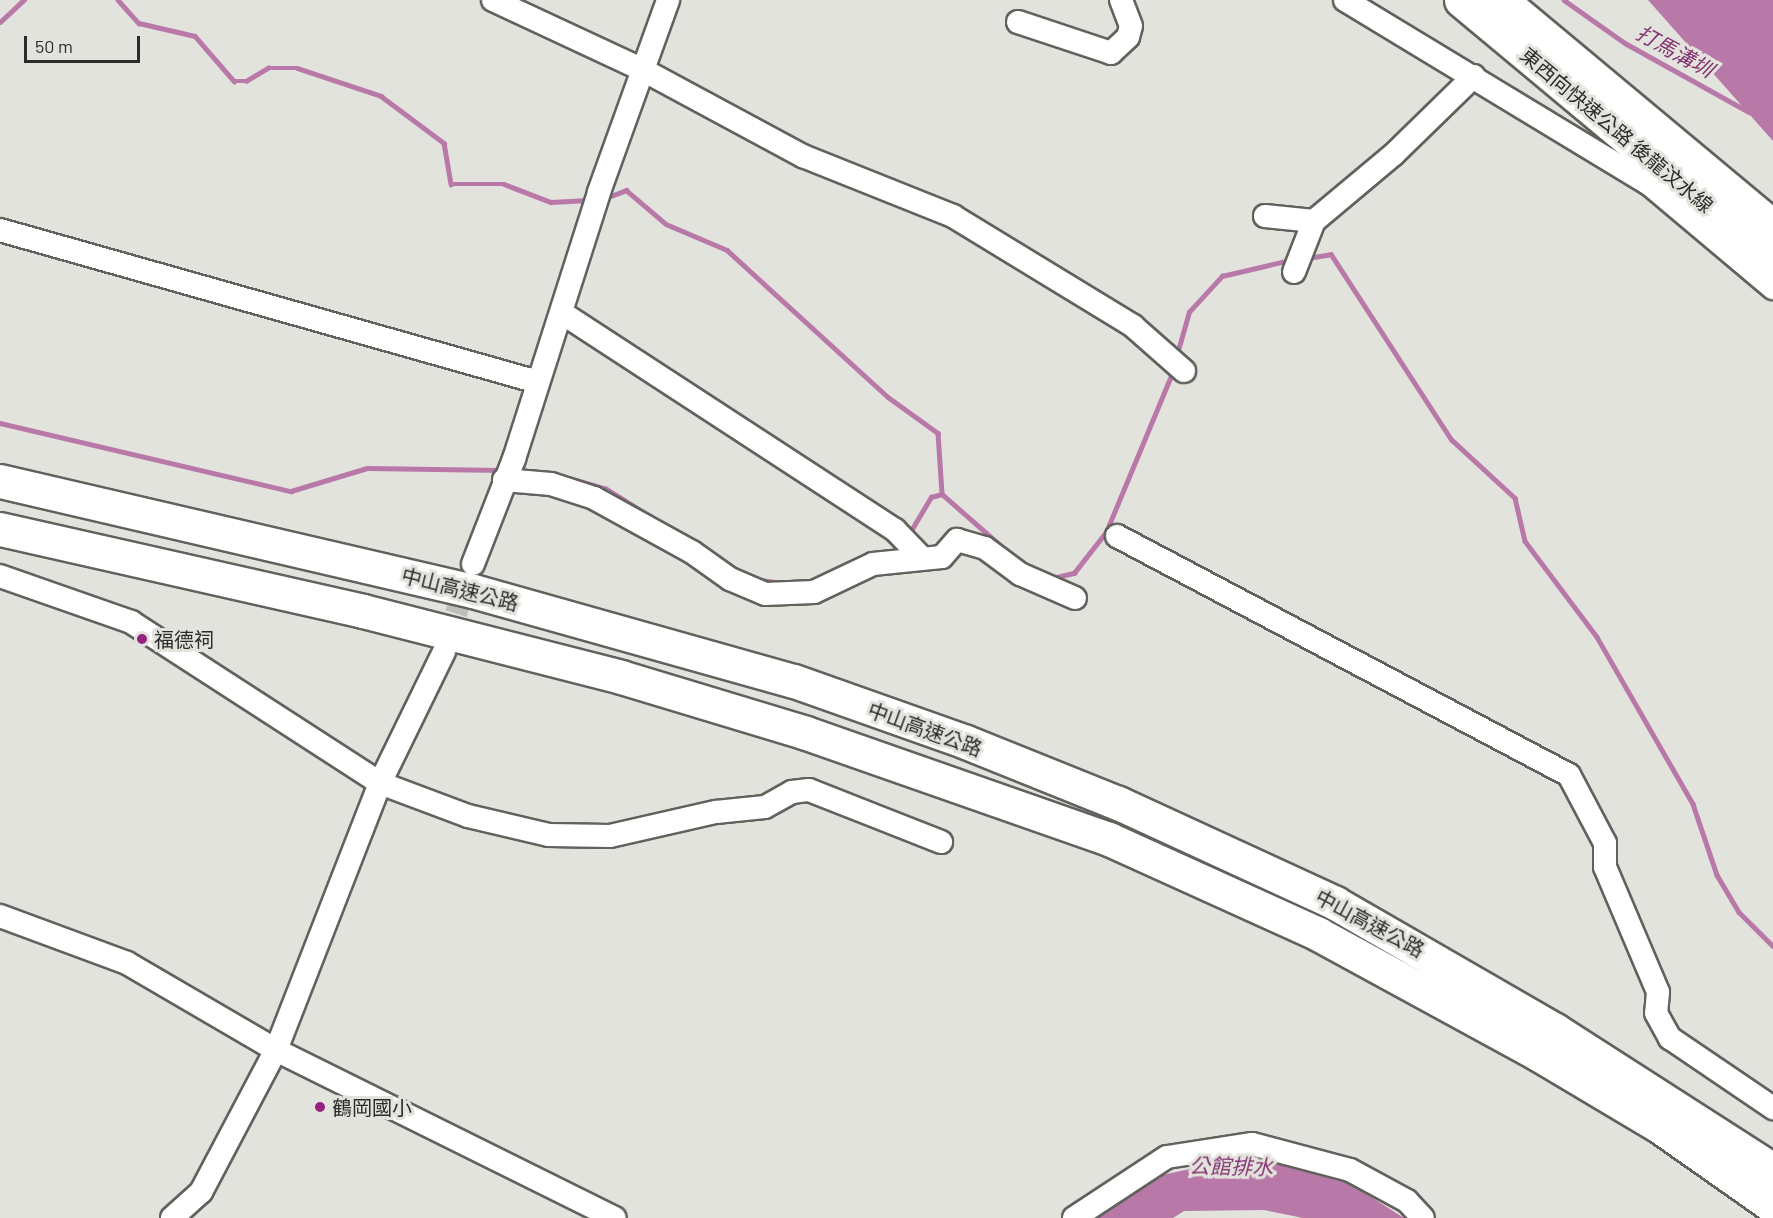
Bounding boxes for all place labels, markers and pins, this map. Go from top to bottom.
place label: 福德祠 [154,627,214,651]
marker: 福德祠 [135,632,149,646]
place label: 鶴岡國小 [332,1095,412,1119]
marker: 鶴岡國小 [313,1100,327,1114]

